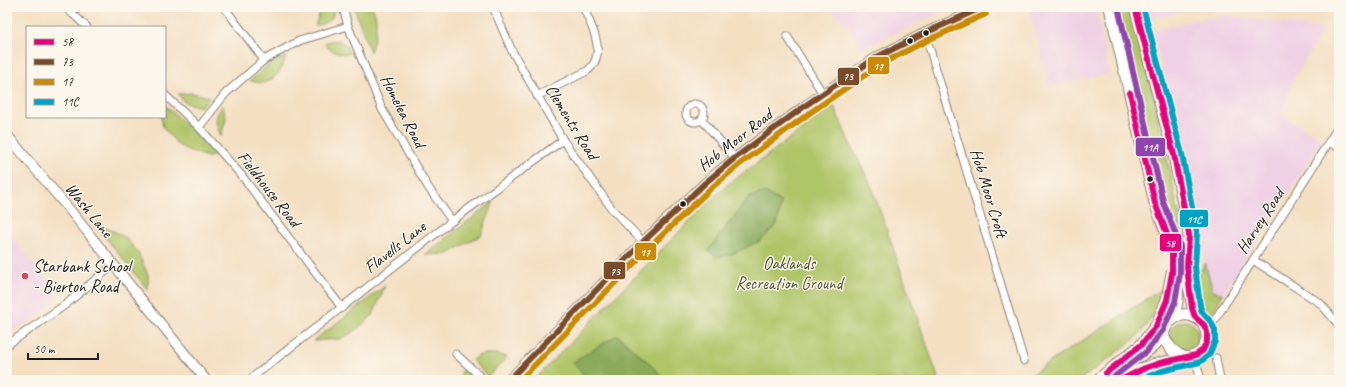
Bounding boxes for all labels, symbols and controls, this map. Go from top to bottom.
legend [26,26,166,118]
unlabelled marker [921,28,931,38]
text: 58 [62,34,74,50]
unlabelled marker [905,36,915,46]
text: 73 [62,54,74,70]
line badge: 17 [867,56,890,75]
text: 17 [873,59,884,73]
line badge: 73 [837,67,860,86]
text: 73 [843,69,854,83]
street label: Homelea Road [376,71,431,153]
text: 17 [62,74,73,90]
street label: Clements Road [541,81,605,165]
text: 11C [62,94,80,110]
street label: Hob Moor Road [693,103,778,176]
line badge: 11A [1135,137,1166,157]
text: 11A [1142,140,1159,154]
street label: Hob Moor Croft [966,146,1013,242]
street label: Fieldhouse Road [233,147,307,234]
unlabelled marker [1145,174,1155,184]
street label: Wash Lane [61,178,118,243]
street label: Harvey Road [1231,183,1290,257]
unlabelled marker [678,199,688,209]
line badge: 11C [1179,209,1209,228]
text: 11C [1186,212,1203,226]
street label: Flavells Lane [360,215,431,278]
line badge: 58 [1159,233,1182,252]
text: 58 [1165,236,1177,250]
line badge: 17 [634,242,657,261]
text: 17 [640,245,651,259]
park label: Oaklands Recreation Ground [736,253,845,294]
place label: Starbank School - Bierton Road [33,256,133,297]
line badge: 73 [603,261,626,280]
text: 73 [610,264,621,278]
marker: Starbank School - Bierton Road [20,271,30,281]
scale bar [28,335,98,361]
text: 50 m [34,341,56,357]

